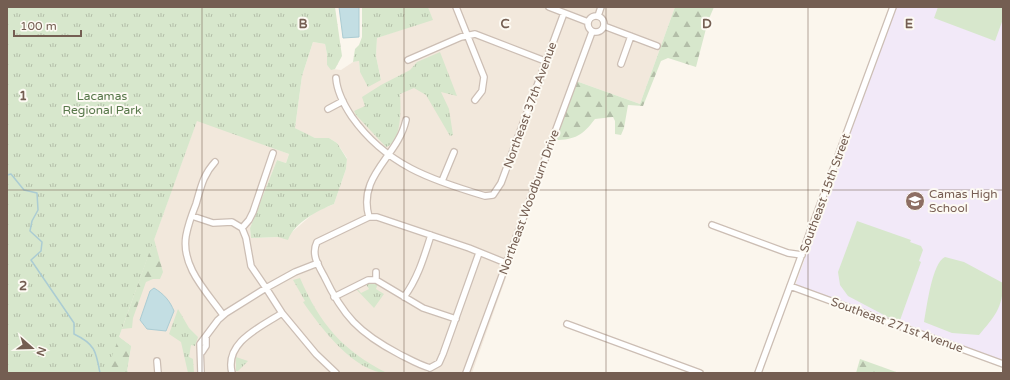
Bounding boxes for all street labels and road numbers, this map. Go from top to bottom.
street label: Northeast 37th Avenue [501,40,559,170]
street label: Northeast Woodburn Drive [496,127,562,276]
street label: Southeast 15th Street [797,131,853,254]
street label: Southeast 271st Avenue [829,295,965,356]

